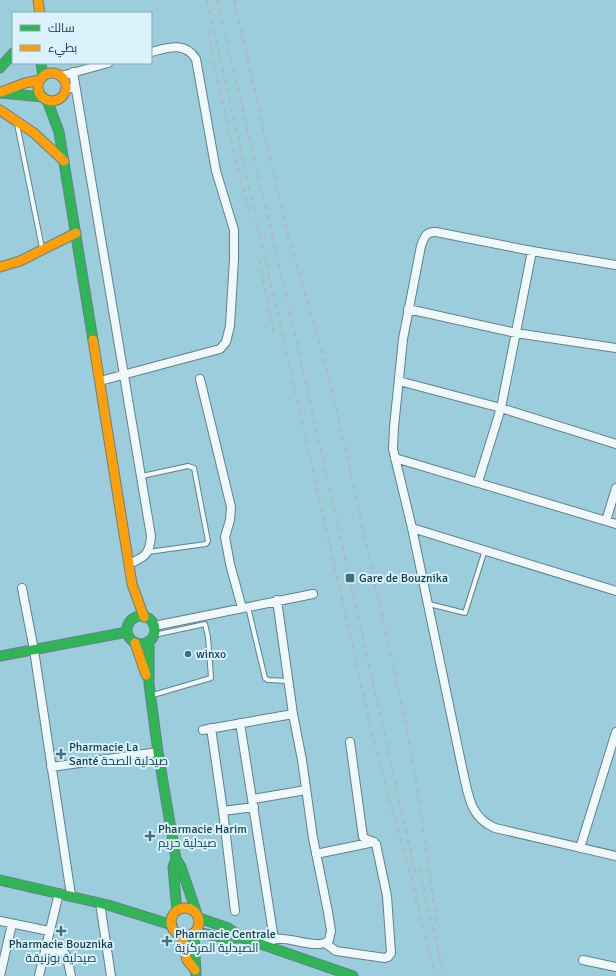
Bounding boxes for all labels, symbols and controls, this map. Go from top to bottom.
legend [12,12,152,64]
text: سالك [48,21,75,36]
text: بطيء [48,41,77,58]
place label: Gare de Bouznika [359,571,448,586]
marker: Gare de Bouznika [344,572,356,584]
place label: winxo [196,647,226,662]
marker: winxo [183,649,193,659]
place label: Pharmacie La Santé صيدلية الصحة [69,740,168,769]
marker: Pharmacie La Santé صيدلية الصحة [56,749,66,759]
place label: Pharmacie Harim صيدلية حريم [158,822,247,851]
marker: Pharmacie Harim صيدلية حريم [145,831,155,841]
marker: Pharmacie Bouznika صيدلية بوزنيقة [56,926,66,936]
place label: Pharmacie Centrale الصيدلية المركزية [175,927,276,956]
marker: Pharmacie Centrale الصيدلية المركزية [162,936,172,946]
place label: Pharmacie Bouznika صيدلية بوزنيقة [9,937,113,966]

